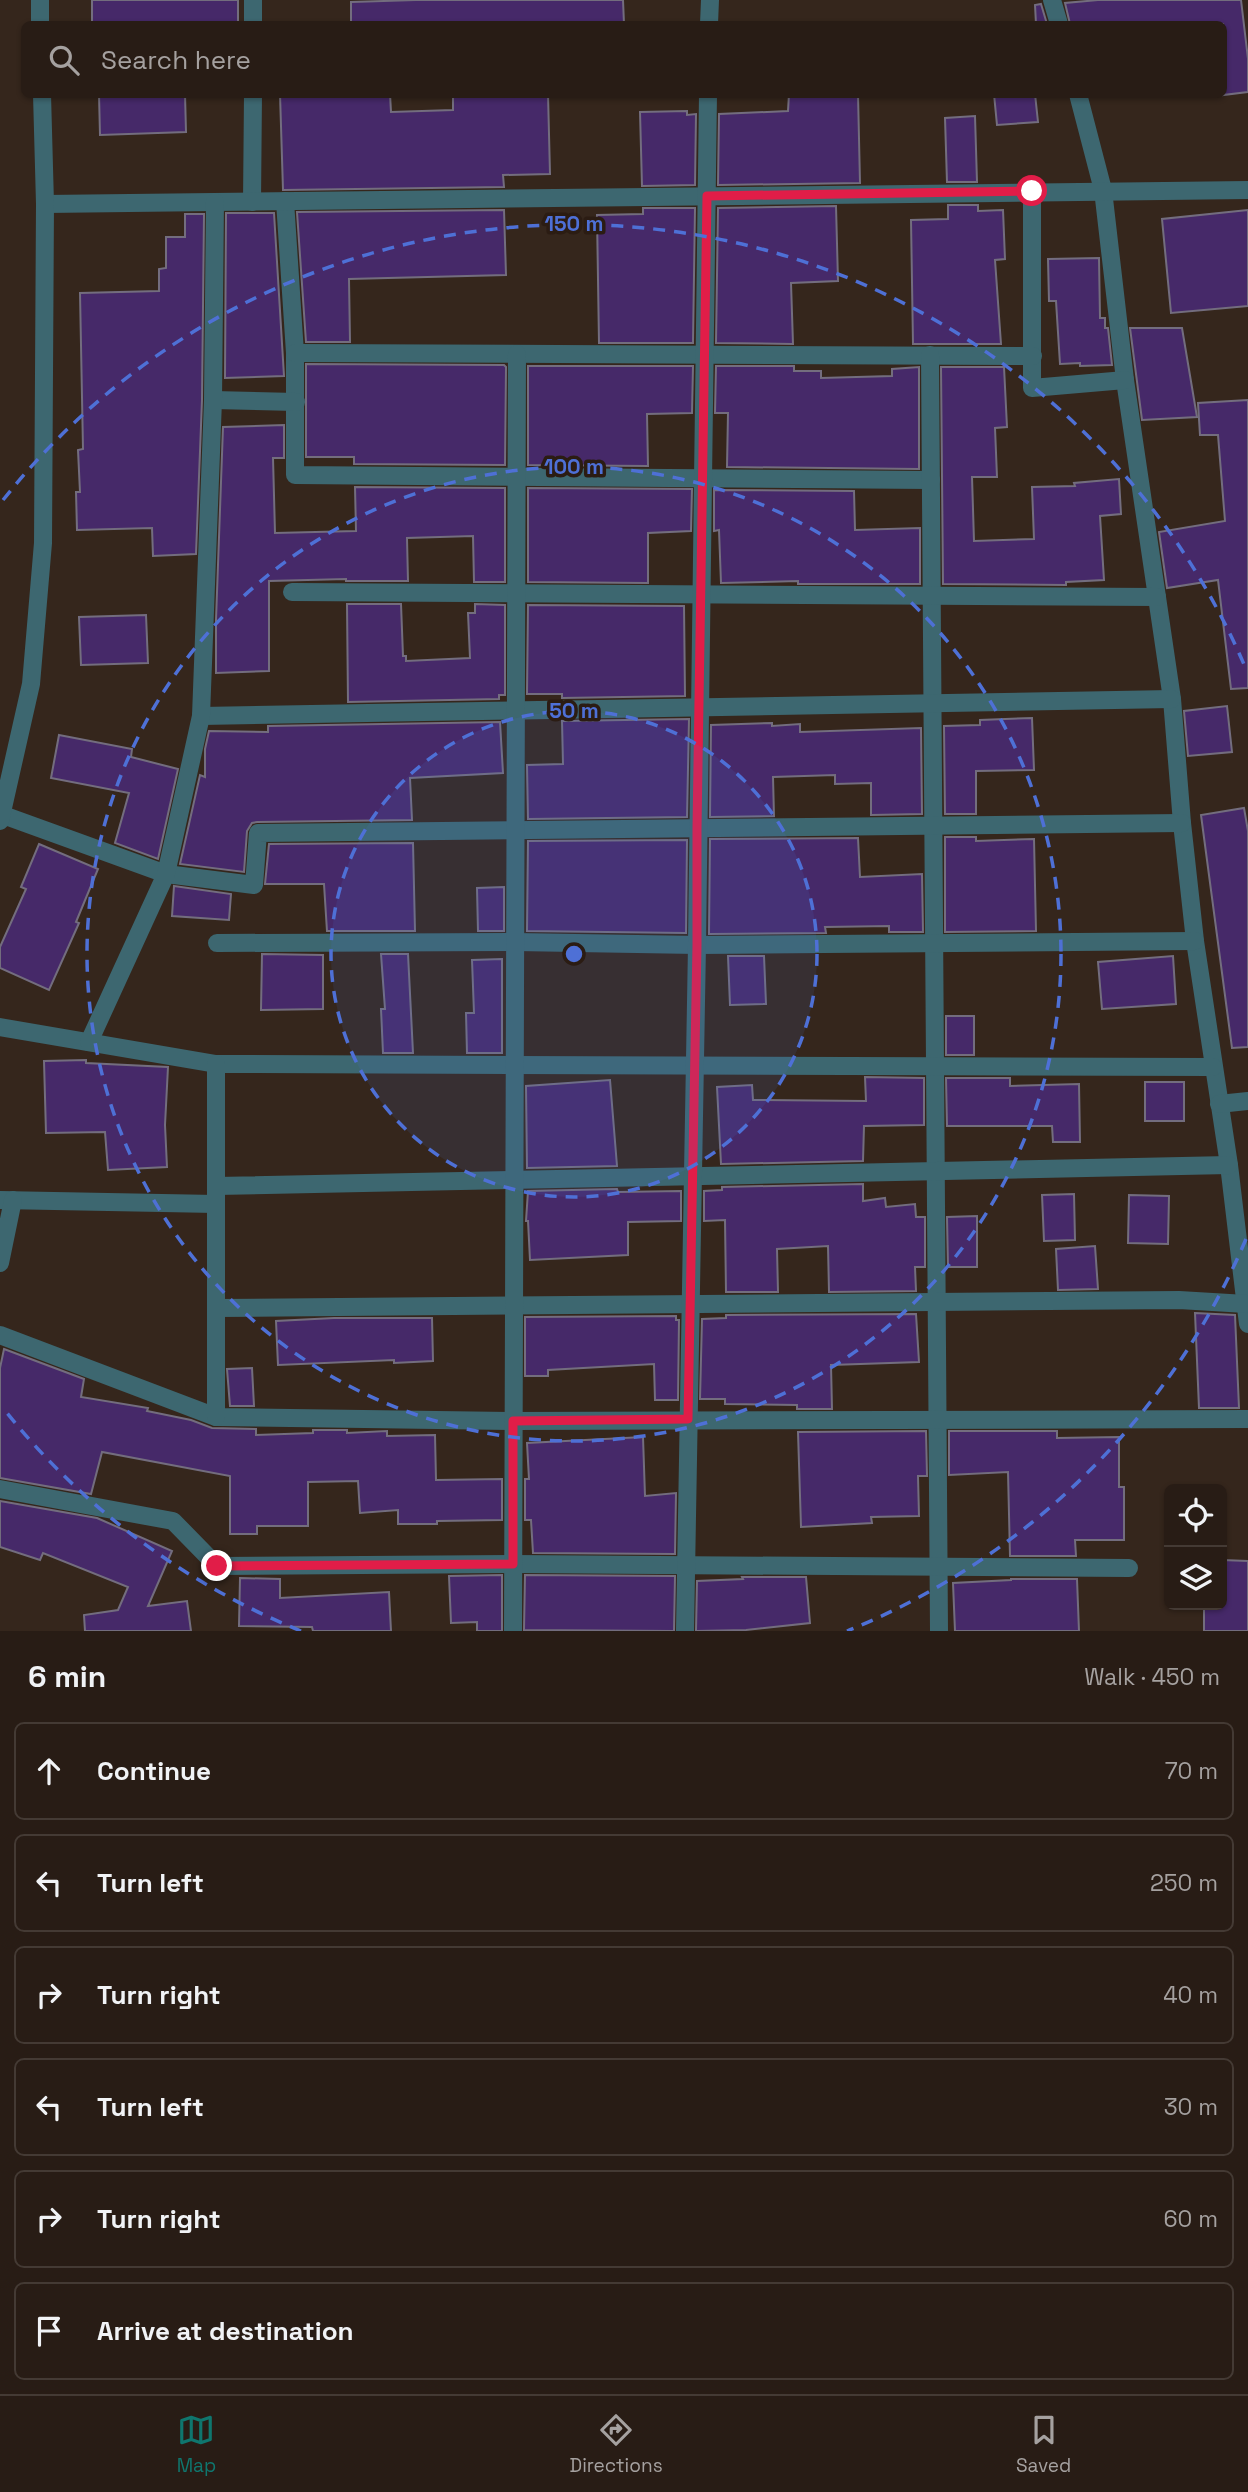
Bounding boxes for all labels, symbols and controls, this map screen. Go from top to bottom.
search box [21,21,1227,98]
icon: search [45,41,83,79]
text: Search here [101,43,251,77]
route start [1016,175,1047,206]
text: 150 m [545,210,603,237]
text: 100 m [544,453,604,480]
text: 50 m [549,697,599,724]
centre of rings [562,942,586,966]
map controls [1164,1484,1227,1610]
button: locate [1164,1484,1227,1547]
button: layers [1164,1547,1227,1610]
route end [201,1550,232,1581]
text: 6 min [28,1657,106,1696]
text: Walk · 450 m [1084,1662,1220,1692]
icon: ahead [30,1752,68,1790]
text: Continue [97,1754,211,1788]
text: 70 m [1165,1756,1218,1786]
icon: left [30,1864,68,1902]
text: Turn left [97,1866,204,1900]
text: 250 m [1150,1868,1218,1898]
icon: right [30,1976,68,2014]
text: Turn right [97,1978,221,2012]
text: 40 m [1163,1980,1218,2010]
icon: left [30,2088,68,2126]
text: Turn left [97,2090,204,2124]
text: 30 m [1164,2092,1218,2122]
icon: right [30,2200,68,2238]
text: Turn right [97,2202,221,2236]
text: 60 m [1163,2204,1218,2234]
icon: arrive [30,2312,68,2350]
text: Arrive at destination [97,2314,354,2348]
tab: Map [177,2411,216,2478]
tab: Directions [570,2411,663,2478]
tab: Saved [1016,2411,1071,2478]

